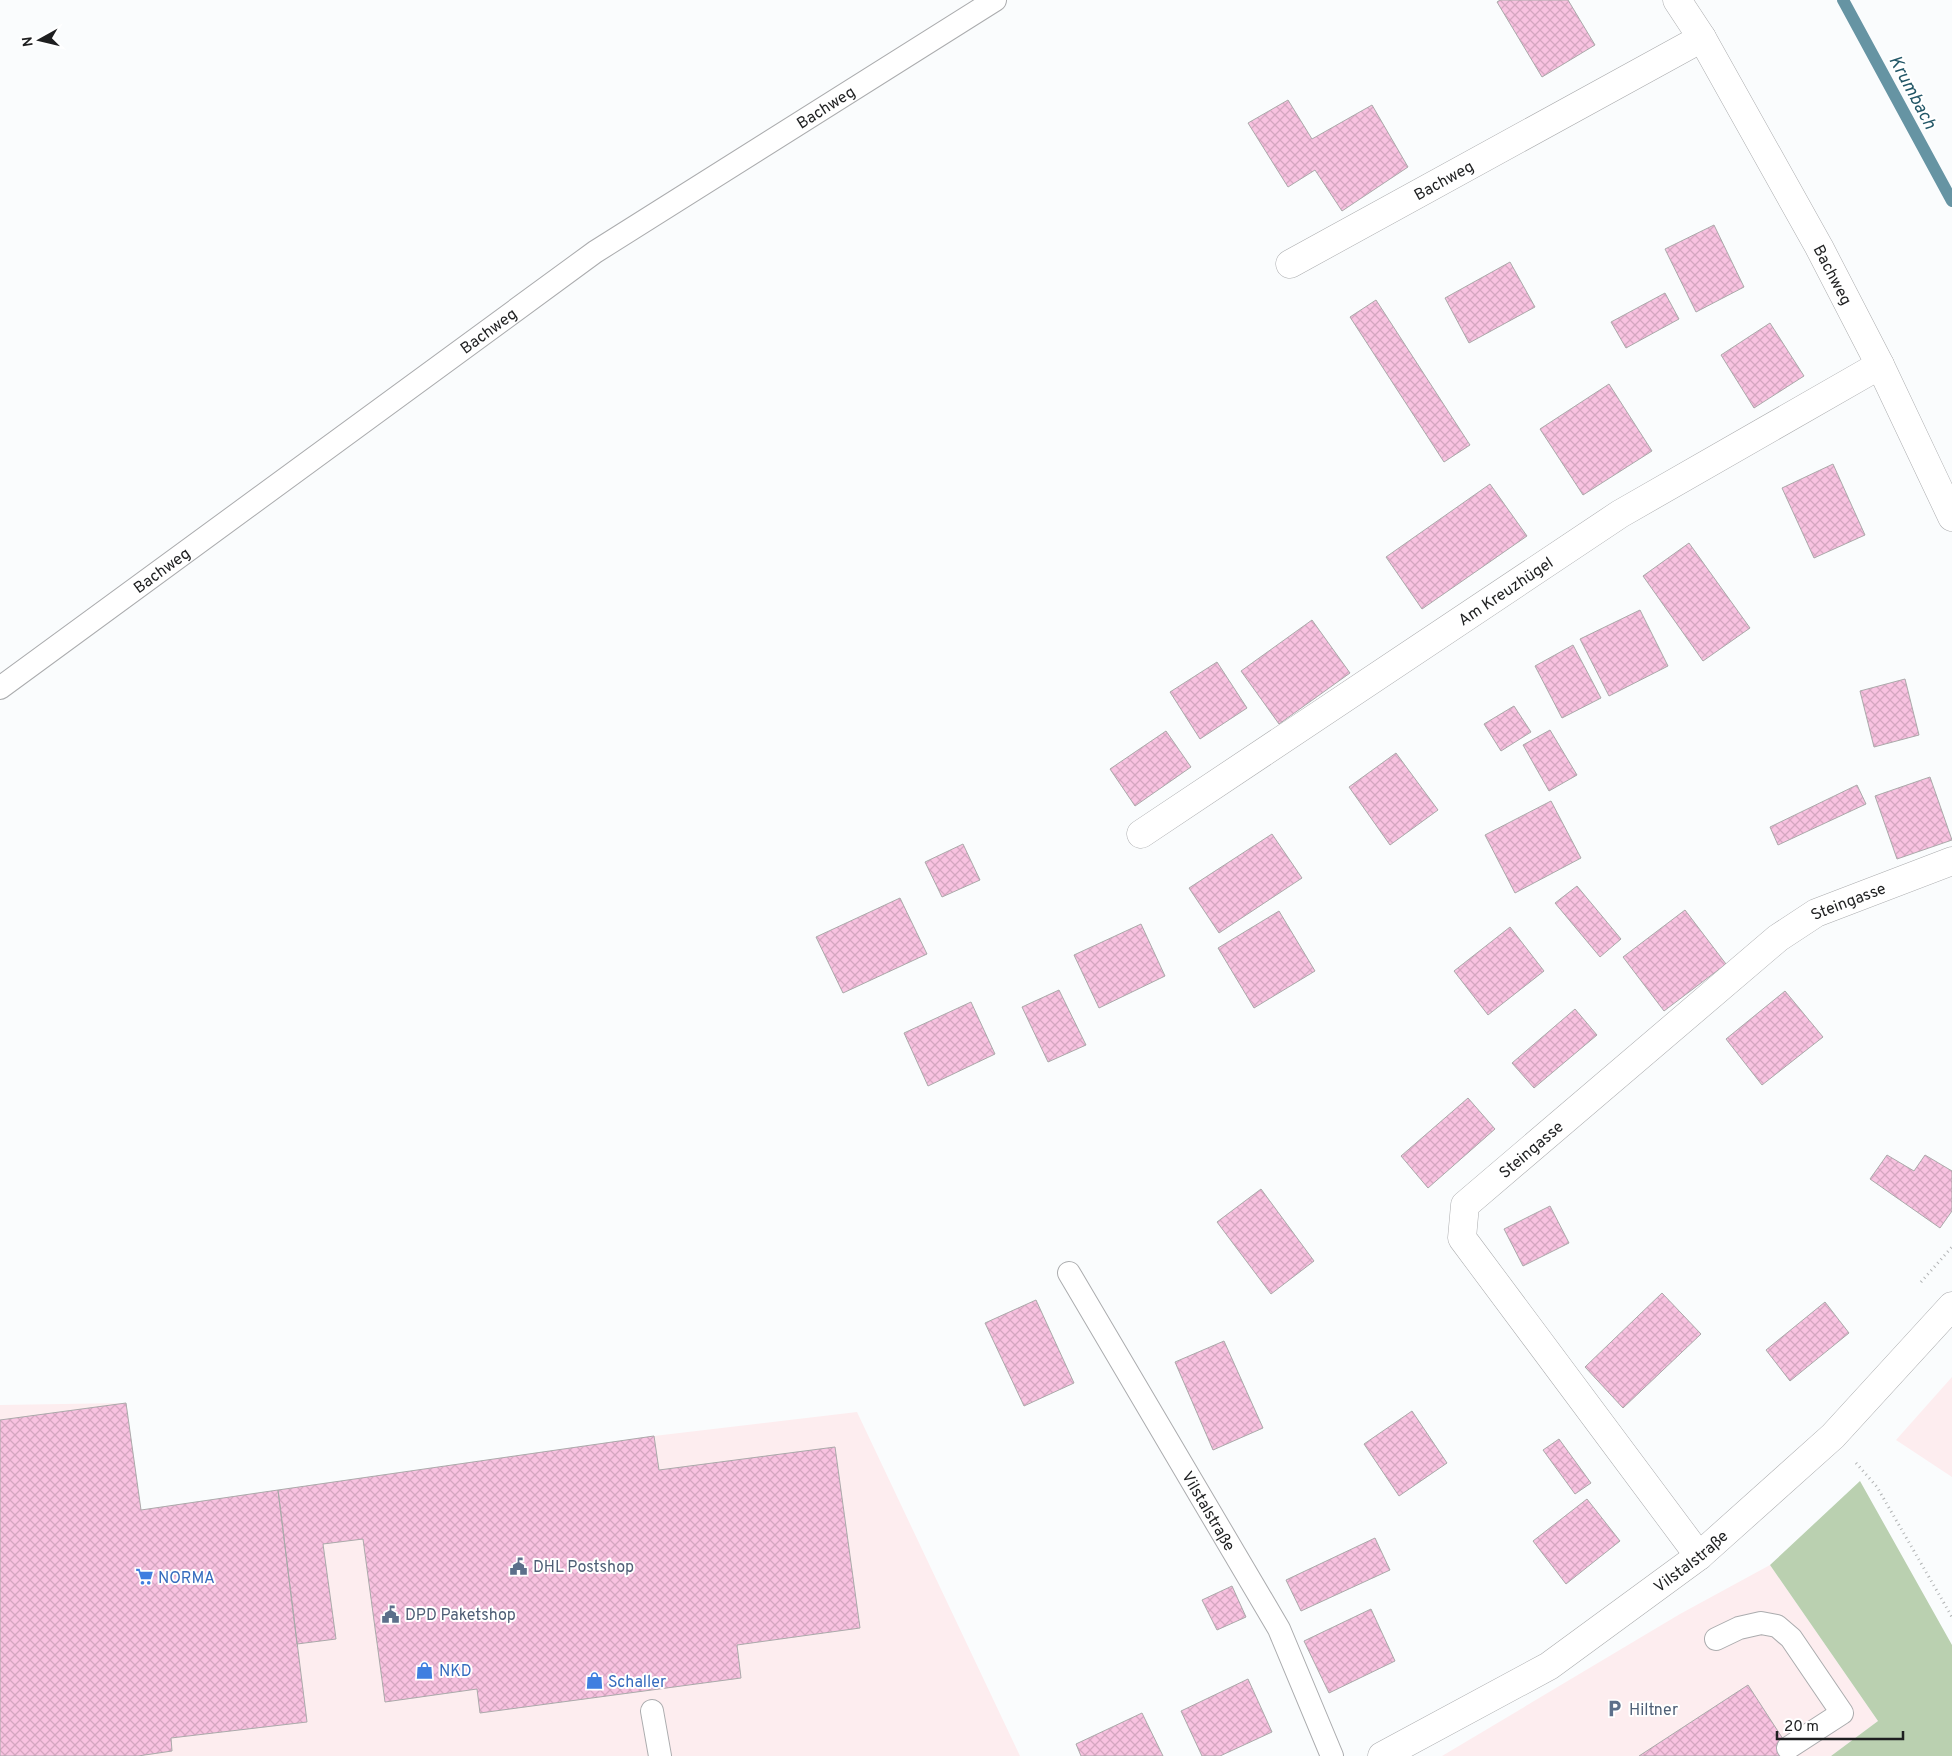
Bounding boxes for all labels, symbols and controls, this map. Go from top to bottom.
north arrow [15,15,65,65]
text: N [19,35,38,48]
water label: Krumbach [1883,52,1941,134]
street label: Bachweg [794,83,859,134]
street label: Bachweg [1411,157,1478,206]
street label: Bachweg [1808,242,1855,309]
street label: Bachweg [457,305,521,359]
street label: Bachweg [130,544,195,599]
street label: Am Kreuzhügel [1455,553,1558,631]
street label: Steingasse [1808,879,1889,926]
street label: Steingasse [1496,1118,1568,1184]
street label: Vilstalstraße [1176,1468,1239,1555]
street label: Vilstalstraße [1650,1527,1733,1598]
public building icon: DHL Postshop [509,1556,529,1576]
place label: DHL Postshop [533,1558,634,1578]
supermarket icon: NORMA [134,1567,154,1587]
place label: NORMA [158,1569,215,1589]
public building icon: DPD Paketshop [381,1604,401,1624]
place label: DPD Paketshop [405,1606,516,1626]
shop icon: NKD [415,1660,435,1680]
place label: NKD [439,1662,472,1682]
shop icon: Schaller [584,1671,604,1691]
place label: Schaller [608,1673,666,1693]
parking icon: Hiltner [1605,1699,1625,1719]
place label: Hiltner [1629,1701,1678,1721]
scale bar [1777,1708,1903,1740]
text: 20 m [1784,1718,1819,1737]

